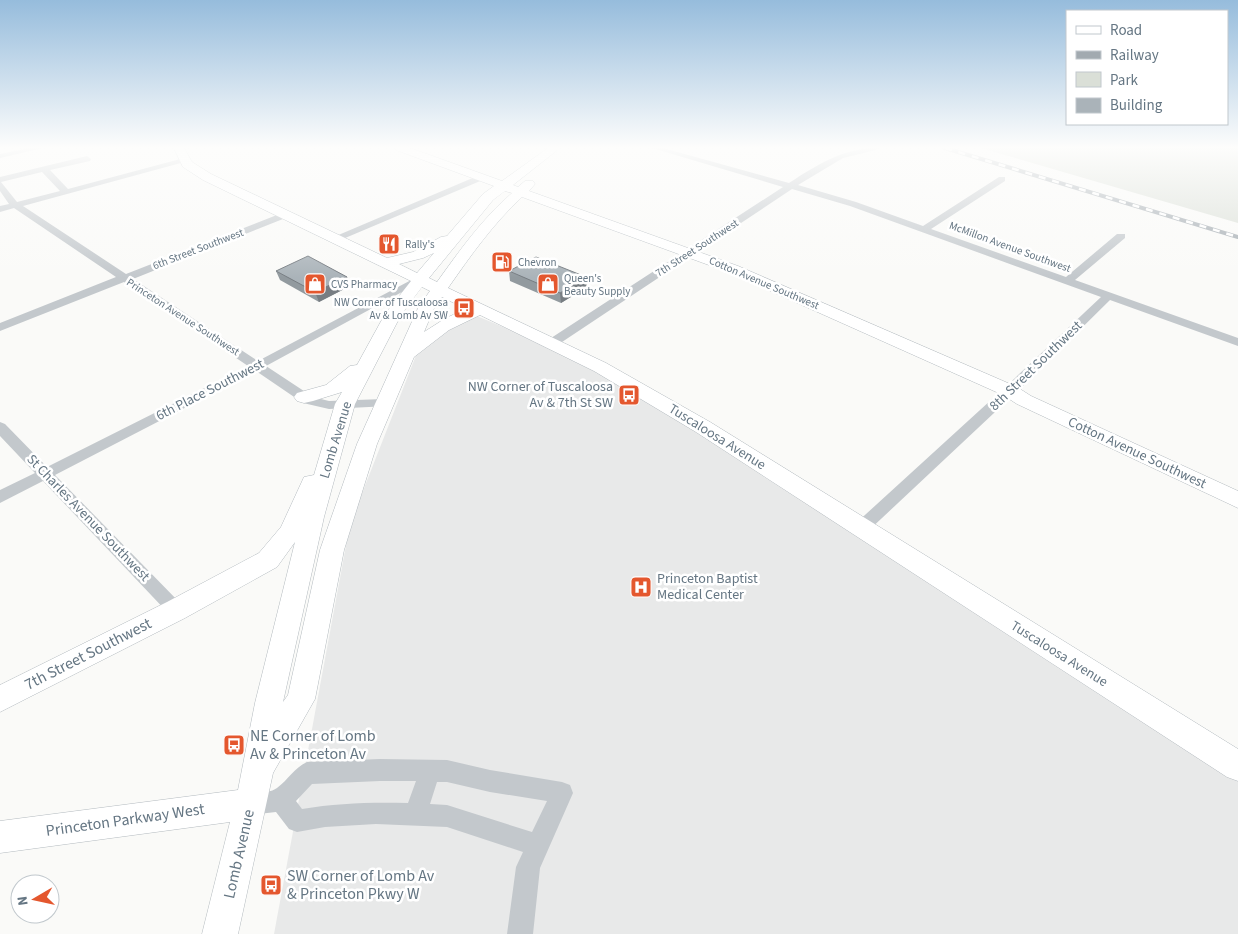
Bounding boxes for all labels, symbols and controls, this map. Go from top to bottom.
legend [1066,10,1228,125]
text: Road [1110,20,1142,41]
text: Railway [1110,45,1159,66]
text: Park [1110,70,1139,91]
text: Building [1110,95,1163,116]
street label: 7th Street Southwest [653,215,742,280]
street label: McMillon Avenue Southwest [947,218,1073,276]
street label: 6th Street Southwest [150,225,246,273]
restaurant icon: Rally's [377,232,401,256]
place label: Rally's [405,237,435,252]
fuel station icon: Chevron [490,250,514,274]
street label: Cotton Avenue Southwest [707,253,822,313]
place label: Chevron [518,255,557,270]
place label: Queen's Beauty Supply [564,271,630,299]
shop icon: CVS Pharmacy [303,272,327,296]
shop icon: Queen's Beauty Supply [536,272,560,296]
street label: Princeton Avenue Southwest [124,275,243,359]
place label: CVS Pharmacy [331,277,397,292]
place label: NW Corner of Tuscaloosa Av & Lomb Av SW [334,295,448,323]
bus stop icon: NW Corner of Tuscaloosa Av & Lomb Av SW [452,296,476,320]
street label: 8th Street Southwest [985,316,1087,416]
street label: 6th Place Southwest [153,354,268,426]
place label: NW Corner of Tuscaloosa Av & 7th St SW [468,377,613,413]
bus stop icon: NW Corner of Tuscaloosa Av & 7th St SW [617,383,641,407]
street label: Lomb Avenue [315,399,357,481]
street label: Tuscaloosa Avenue [665,399,770,475]
street label: Cotton Avenue Southwest [1065,412,1210,494]
street label: St Charles Avenue Southwest [22,450,154,586]
place label: Princeton Baptist Medical Center [657,569,758,605]
hospital icon: Princeton Baptist Medical Center [629,575,653,599]
street label: 7th Street Southwest [21,612,156,696]
street label: Tuscaloosa Avenue [1007,616,1112,692]
place label: NE Corner of Lomb Av & Princeton Av [250,725,376,765]
bus stop icon: NE Corner of Lomb Av & Princeton Av [222,733,246,757]
street label: Princeton Parkway West [44,798,206,842]
street label: Lomb Avenue [218,807,260,901]
place label: SW Corner of Lomb Av & Princeton Pkwy W [287,865,435,905]
bus stop icon: SW Corner of Lomb Av & Princeton Pkwy W [259,873,283,897]
north arrow [10,874,60,924]
text: N [13,895,34,907]

